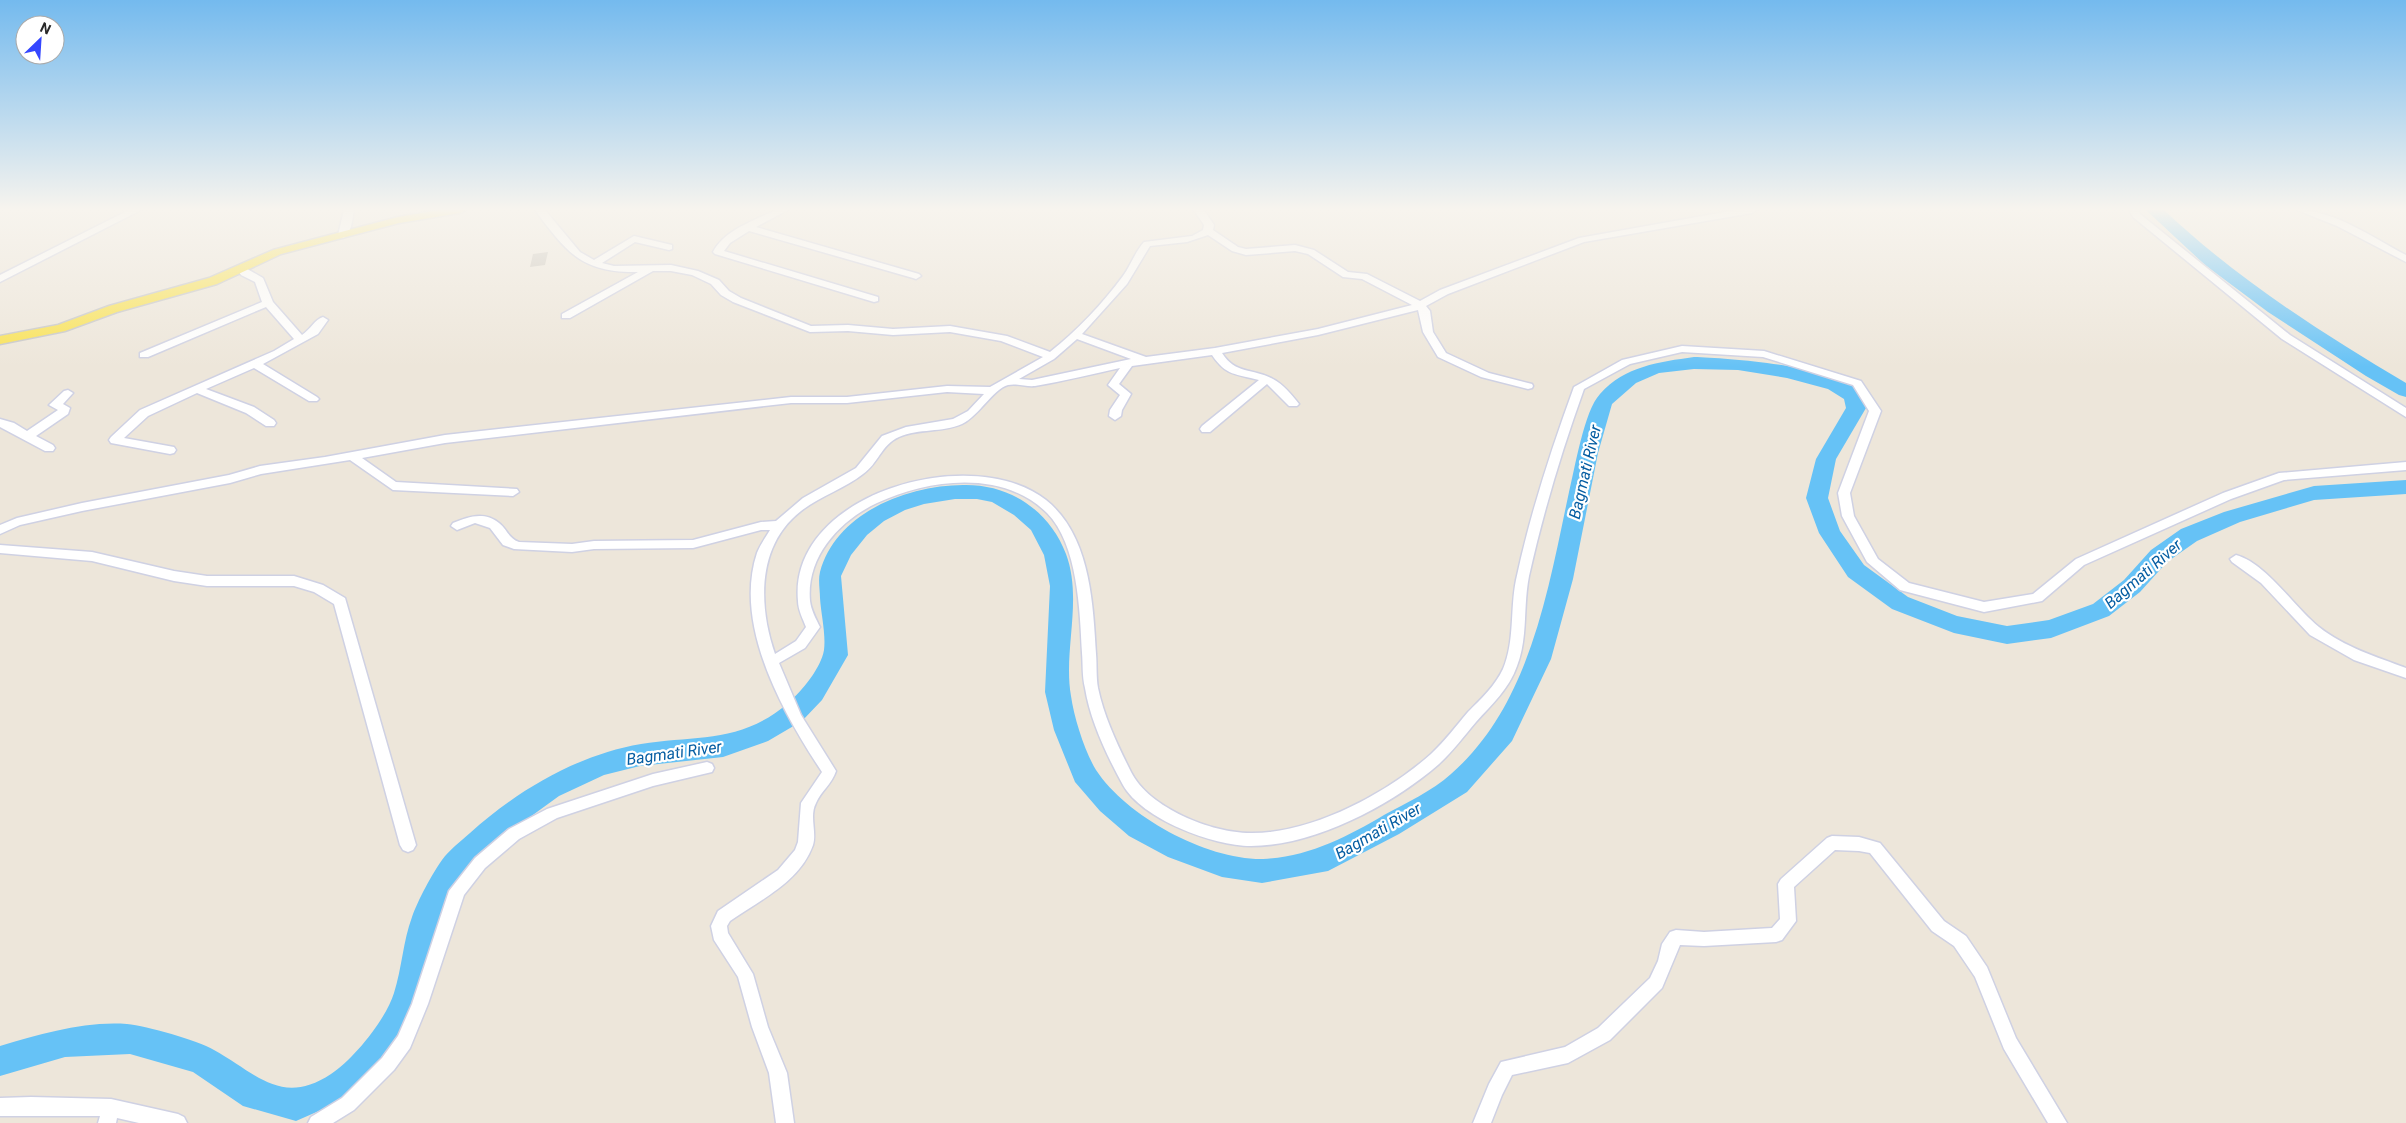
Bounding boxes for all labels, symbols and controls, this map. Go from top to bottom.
north arrow [15,15,65,65]
text: N [38,19,53,38]
water label: Bagmati River [1565,422,1605,521]
water label: Bagmati River [2101,535,2186,613]
water label: Bagmati River [625,737,724,769]
water label: Bagmati River [1332,798,1425,863]

